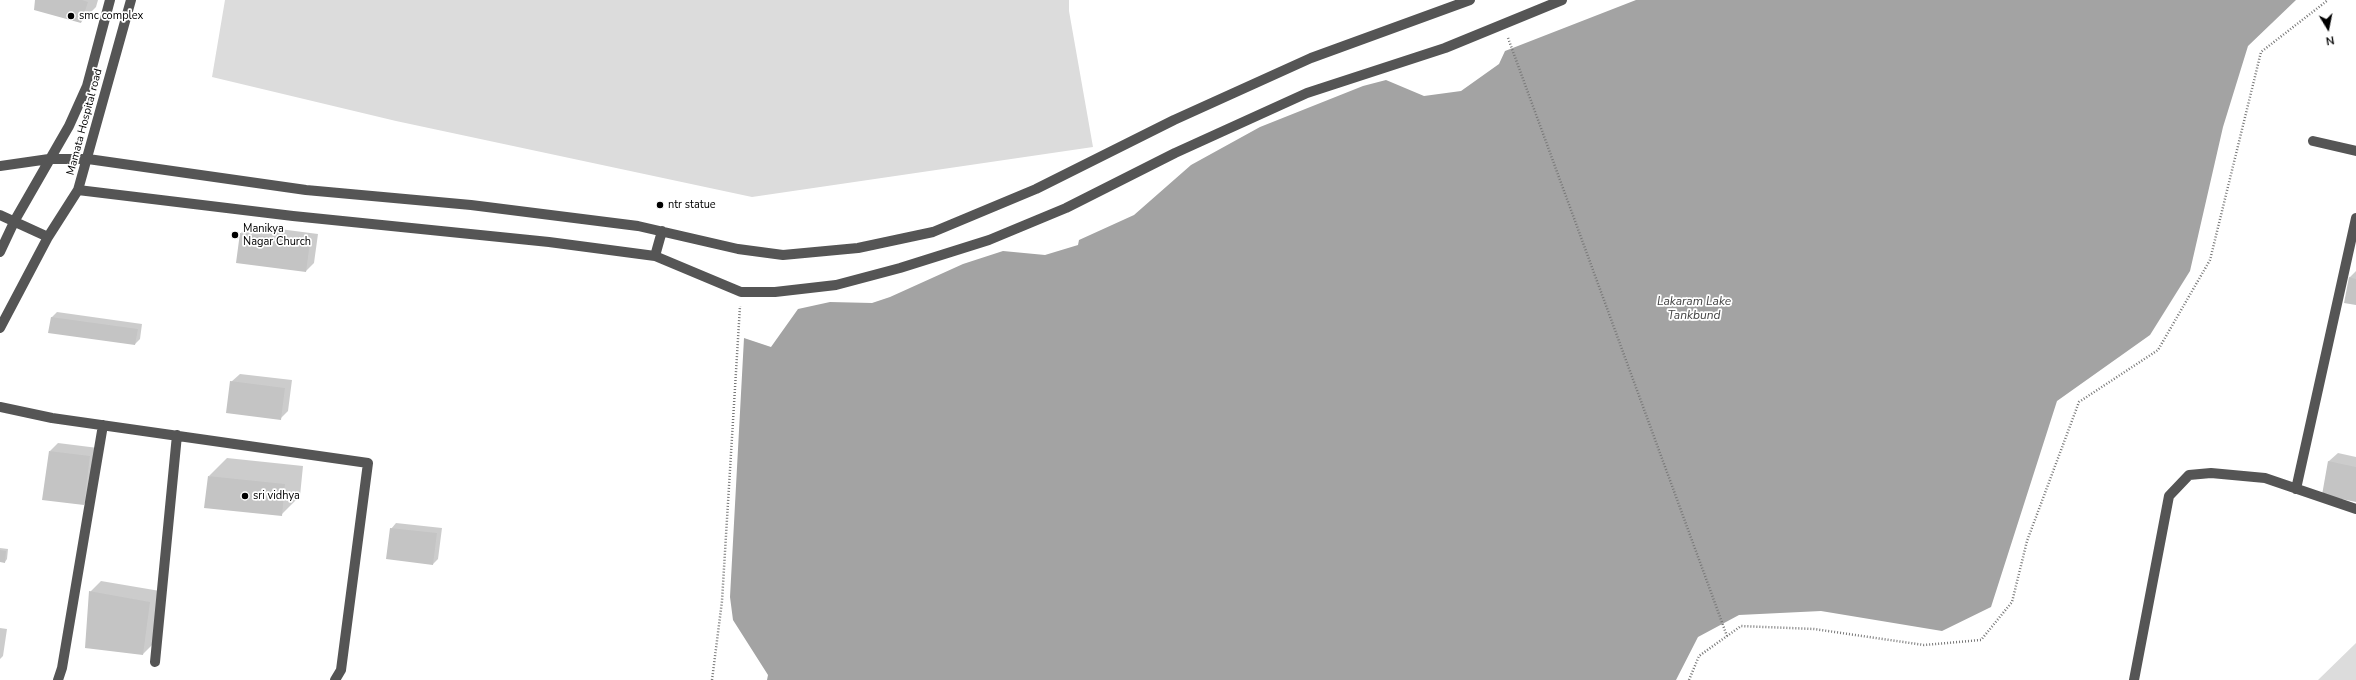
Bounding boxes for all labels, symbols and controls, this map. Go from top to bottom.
north arrow [2308,8,2348,48]
place label: smc complex [79,9,143,23]
marker: smc complex [66,11,76,21]
text: N [2325,32,2336,48]
street label: Mamata Hospital road [64,67,106,177]
place label: ntr statue [668,198,716,212]
marker: ntr statue [655,200,665,210]
place label: Manikya Nagar Church [243,222,311,248]
marker: Manikya Nagar Church [230,230,240,240]
water label: Lakaram Lake Tankbund [1657,295,1731,323]
place label: sri vidhya [253,489,300,503]
marker: sri vidhya [240,491,250,501]

